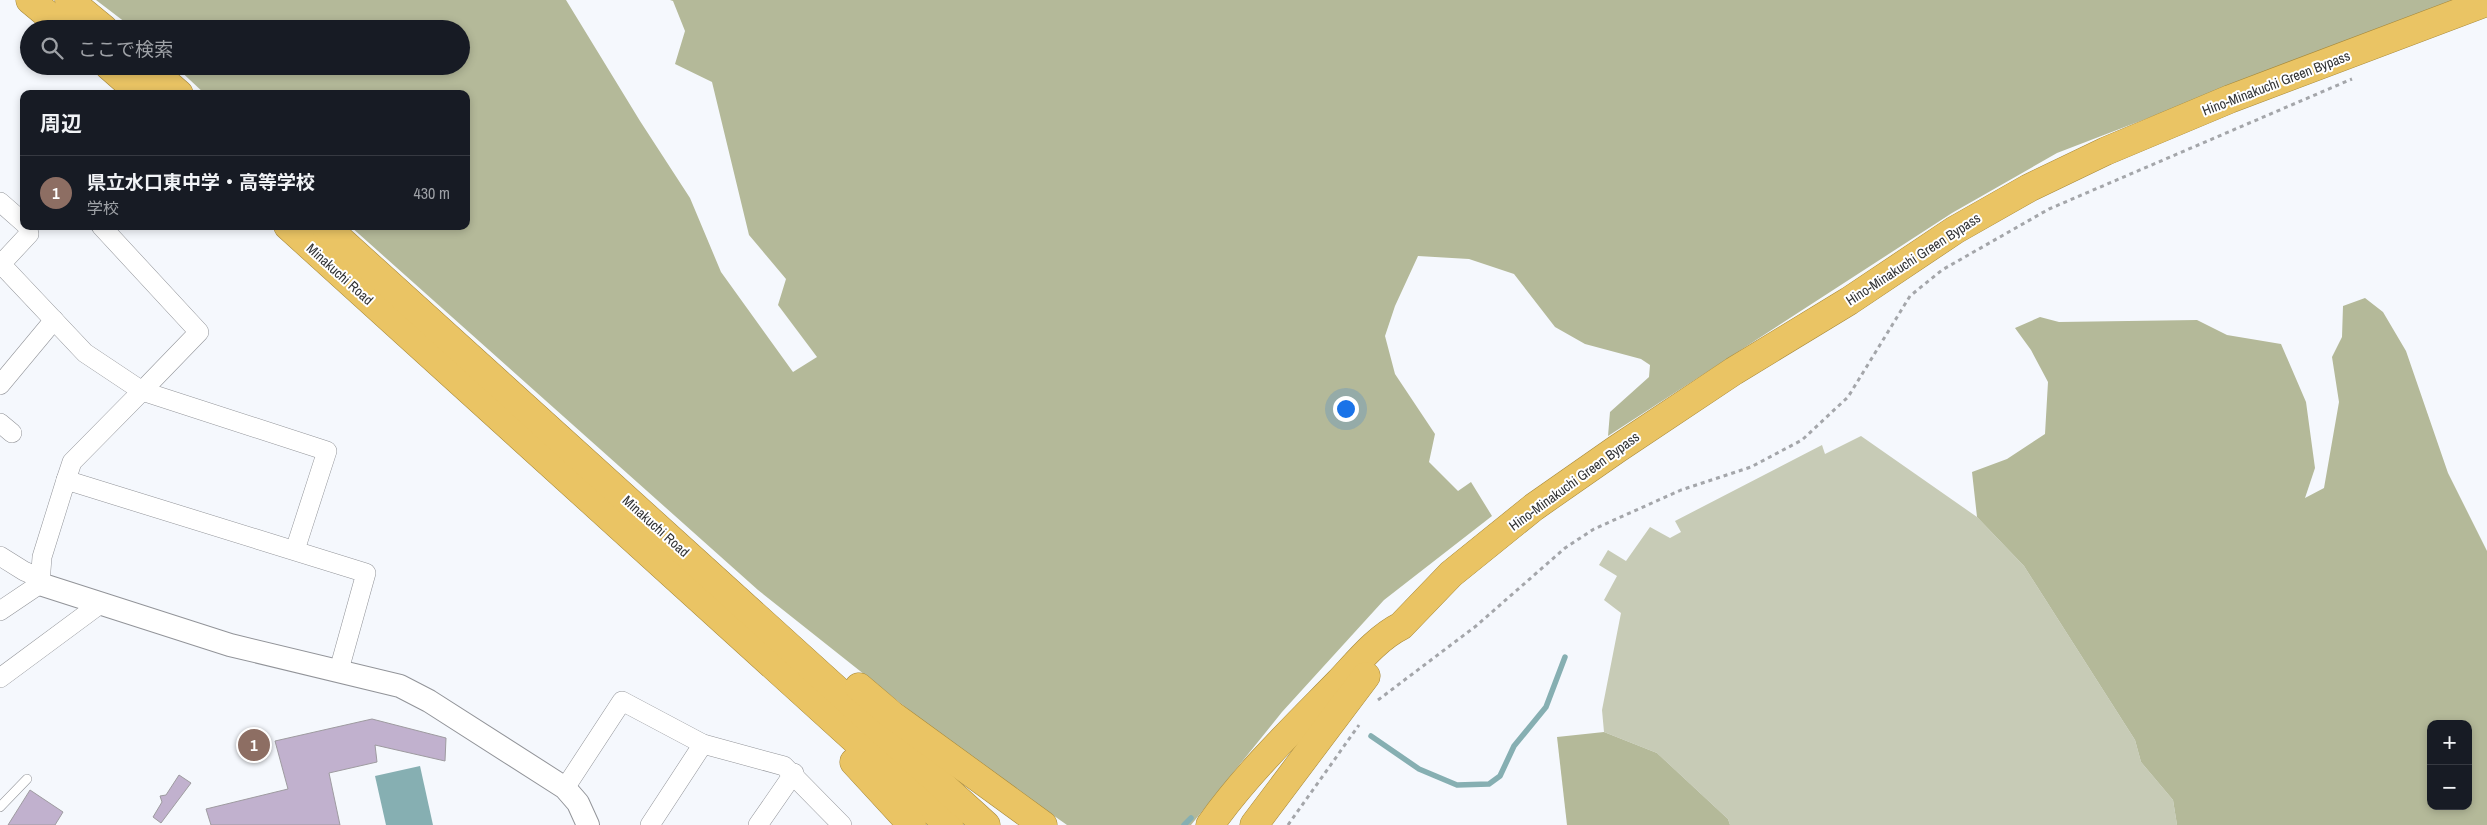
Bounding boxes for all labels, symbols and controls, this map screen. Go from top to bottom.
search box [20,20,470,75]
icon: search [38,34,66,62]
text: ここで検索 [78,36,173,62]
street label: Hino-Minakuchi Green Bypass [2200,46,2353,120]
text: 周辺 [40,109,82,138]
text: 県立水口東中学・高等学校 [87,169,315,195]
text: 1 [52,182,60,204]
text: 430 m [414,182,450,204]
text: 学校 [87,197,119,219]
street label: Hino-Minakuchi Green Bypass [1842,209,1984,309]
street label: Minakuchi Road [303,239,377,309]
your location [1333,396,1359,422]
street label: Hino-Minakuchi Green Bypass [1505,427,1643,534]
street label: Minakuchi Road [619,491,693,561]
map controls [2427,720,2472,810]
button: + [2427,720,2472,765]
pin: 1 [238,726,270,764]
button: − [2427,765,2472,810]

